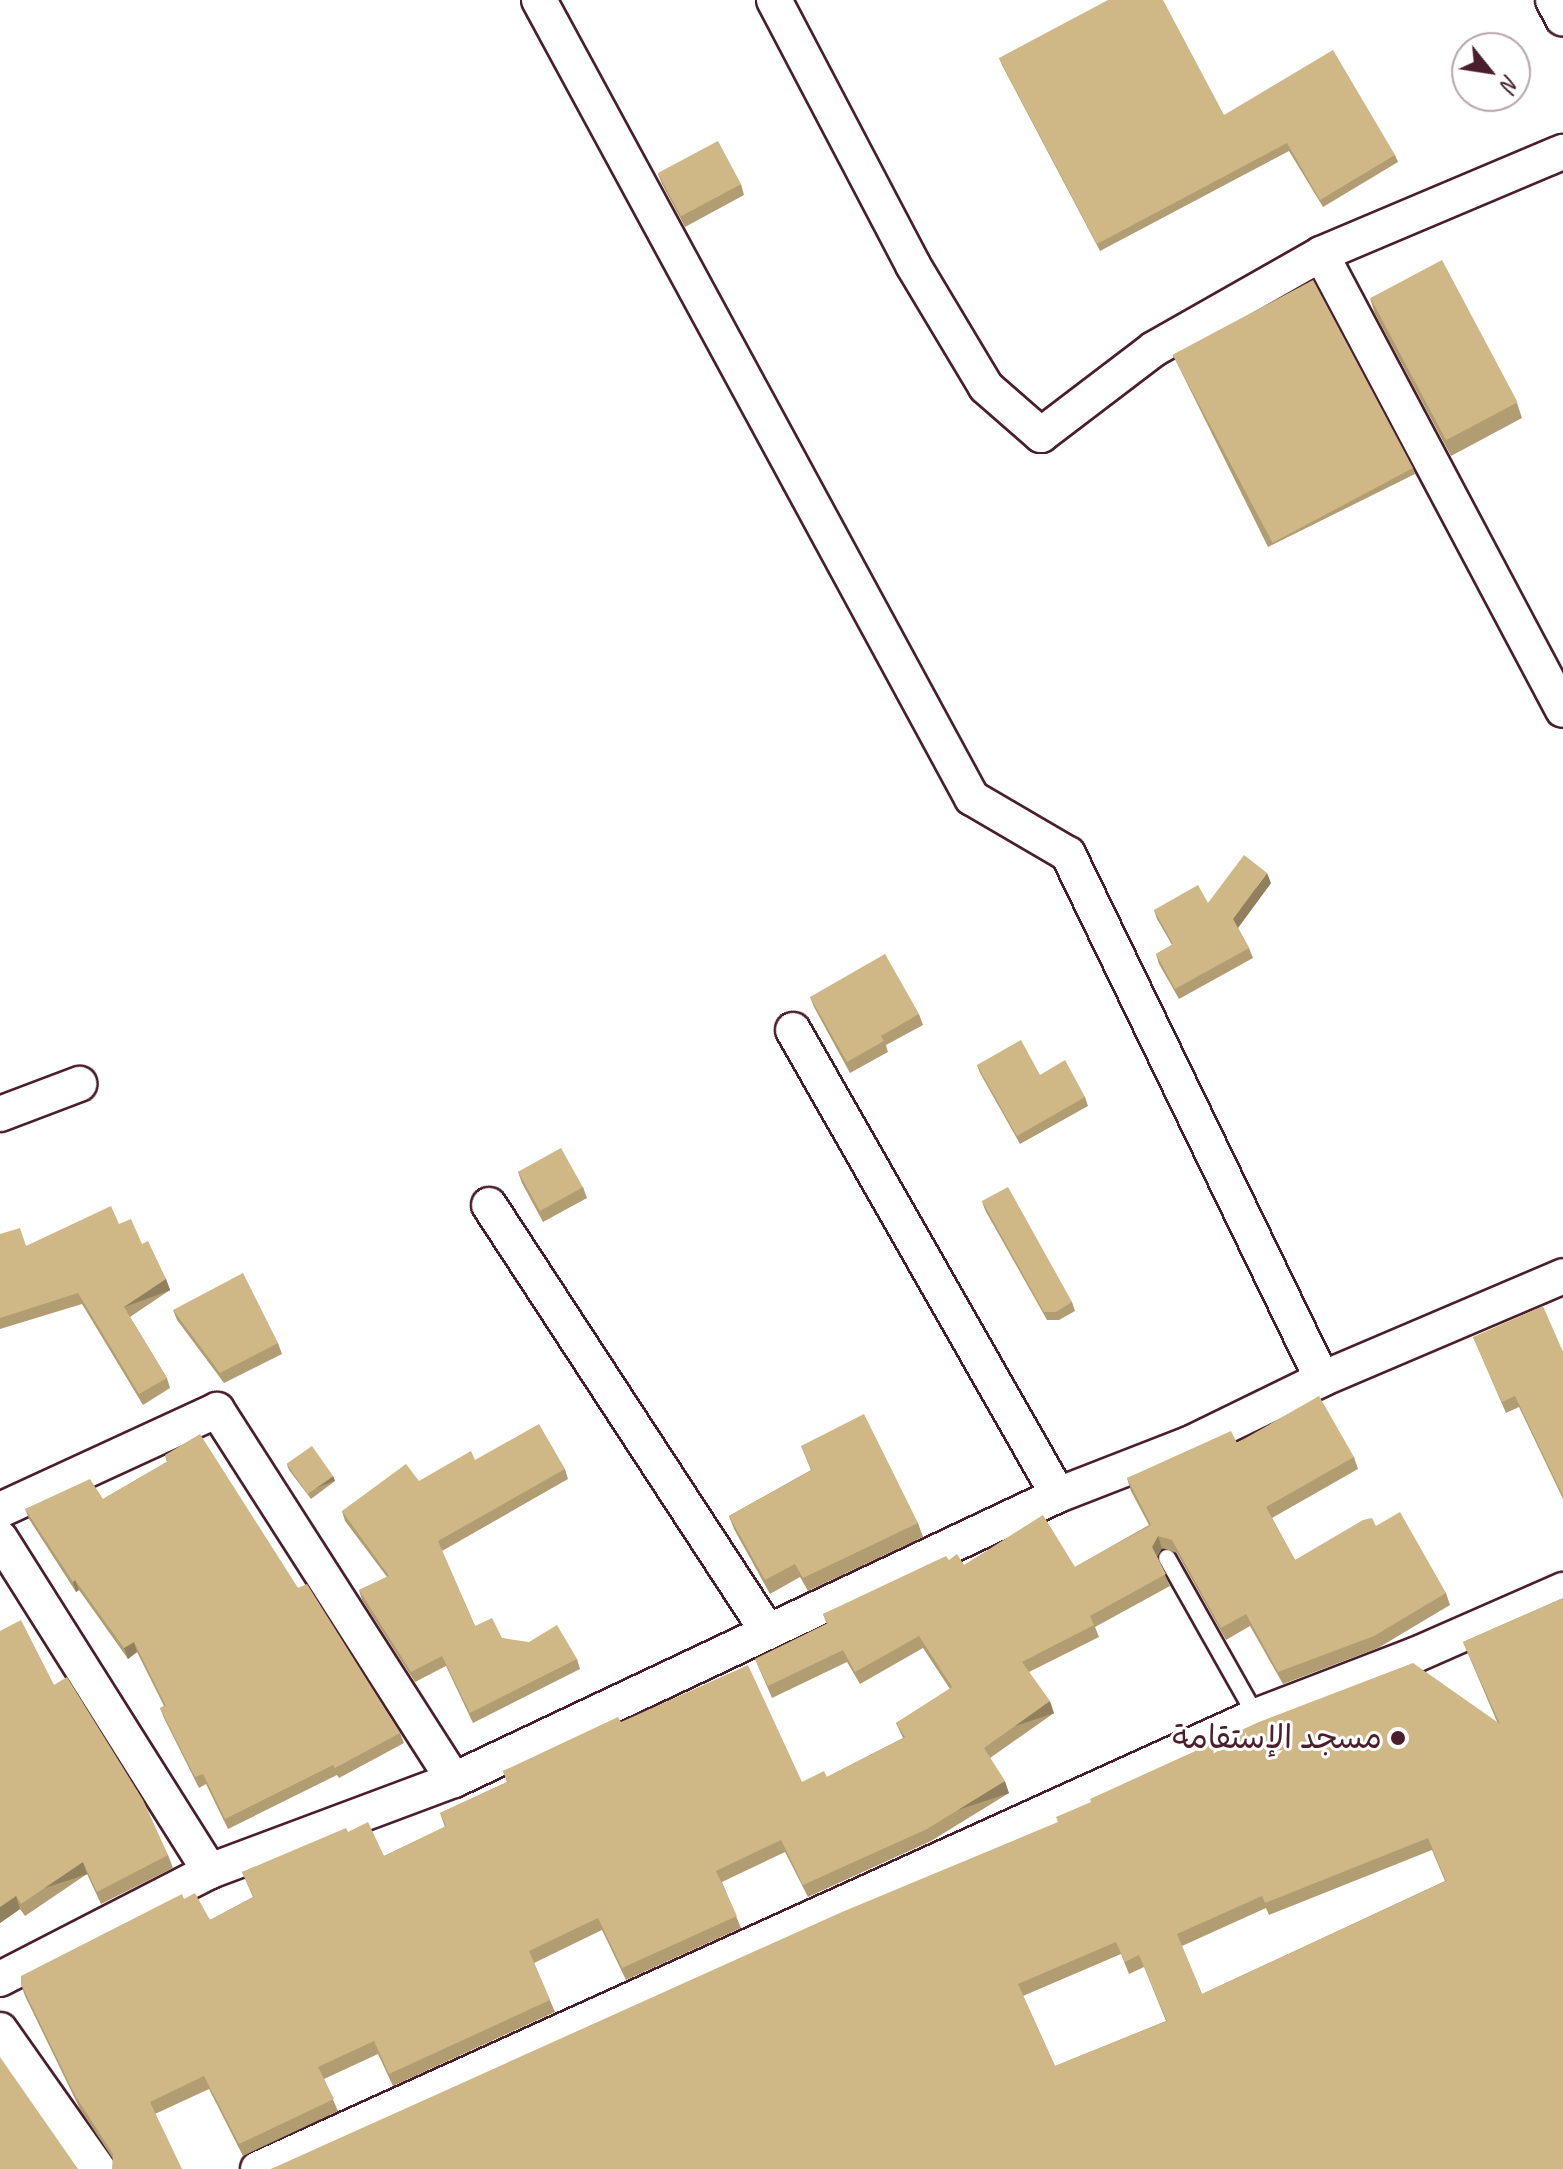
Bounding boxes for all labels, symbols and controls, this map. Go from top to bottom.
north arrow [1451,32,1531,112]
text: N [1495,70,1526,96]
place label: مسجد الإستقامة [1172,1719,1382,1757]
marker: مسجد الإستقامة [1389,1729,1407,1747]

